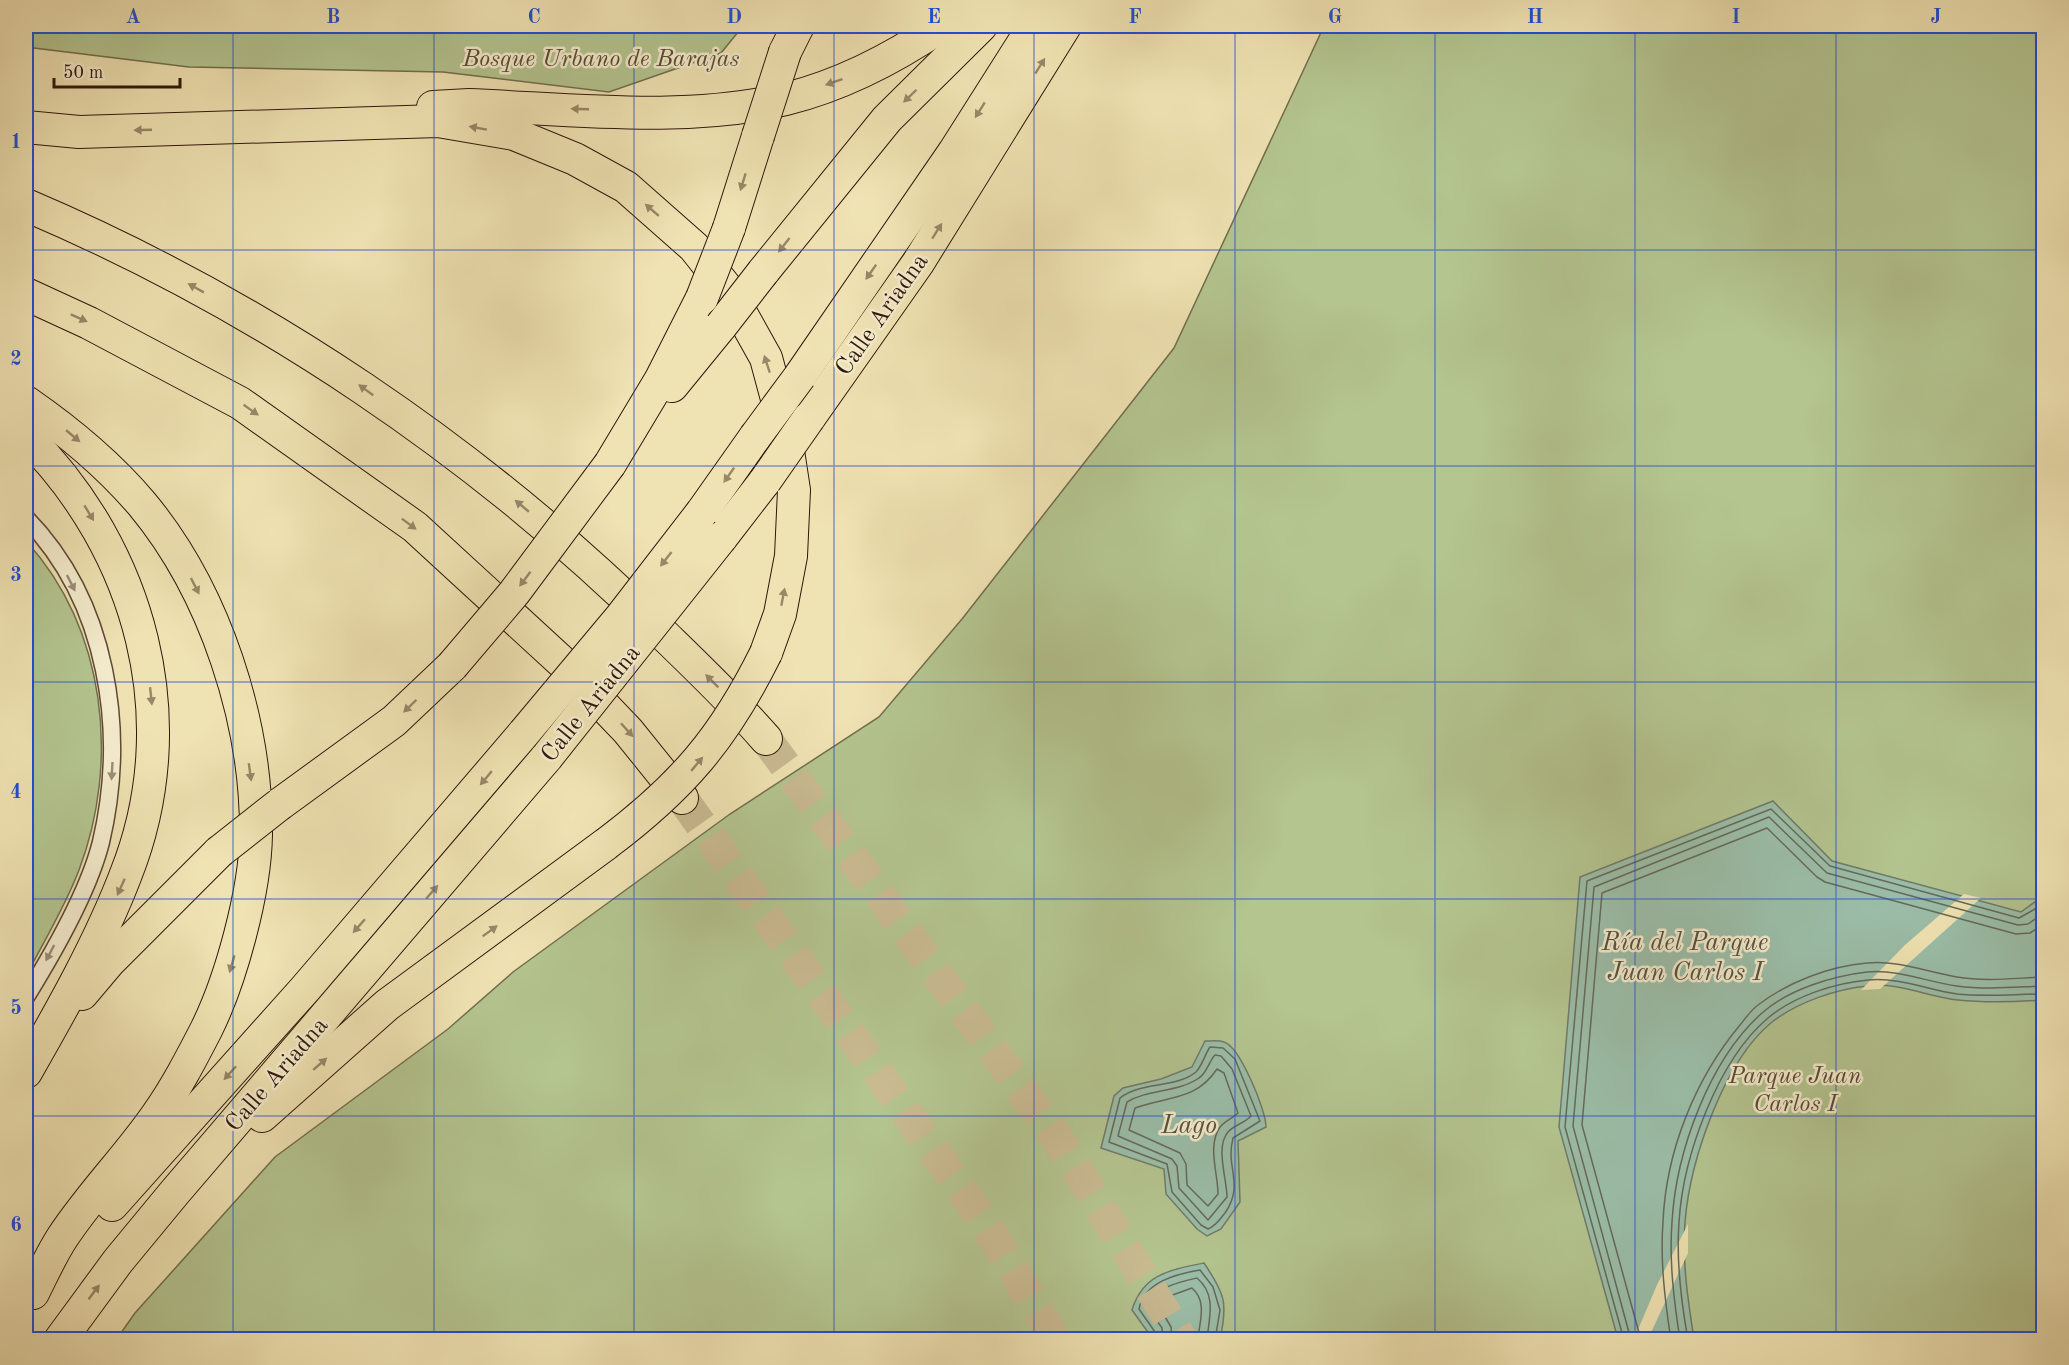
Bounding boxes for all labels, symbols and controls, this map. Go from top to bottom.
text: A [125,8,141,28]
text: B [326,8,340,28]
text: C [527,8,541,28]
text: D [726,8,742,28]
text: E [927,8,941,28]
text: F [1128,8,1142,28]
text: G [1328,8,1342,28]
text: H [1527,8,1543,28]
text: I [1732,8,1740,28]
text: J [1931,8,1942,28]
park label: Bosque Urbano de Barajas [461,48,740,72]
scale bar [54,51,180,89]
one-way arrow [1034,58,1046,74]
text: 50 m [63,64,103,82]
one-way arrow [825,77,843,87]
one-way arrow [903,89,917,103]
one-way arrow [975,102,986,119]
one-way arrow [571,104,590,113]
one-way arrow [468,123,487,132]
one-way arrow [134,125,153,134]
text: 1 [10,133,22,153]
one-way arrow [738,173,747,191]
one-way arrow [645,204,660,217]
one-way arrow [932,223,943,239]
one-way arrow [778,237,791,253]
street label: Calle Ariadna [832,250,933,380]
one-way arrow [866,264,877,280]
one-way arrow [187,283,204,293]
one-way arrow [70,314,87,323]
text: 2 [10,350,22,370]
one-way arrow [762,355,771,373]
one-way arrow [358,384,374,396]
one-way arrow [243,404,258,416]
one-way arrow [65,429,80,442]
one-way arrow [723,466,735,482]
one-way arrow [515,500,530,513]
one-way arrow [84,505,95,521]
one-way arrow [402,517,417,529]
one-way arrow [661,551,673,566]
text: 3 [10,566,22,586]
one-way arrow [519,570,531,586]
one-way arrow [65,574,75,592]
one-way arrow [190,578,199,595]
one-way arrow [779,587,788,606]
street label: Calle Ariadna [537,641,646,767]
one-way arrow [704,674,719,688]
one-way arrow [146,687,156,706]
one-way arrow [403,699,418,712]
one-way arrow [620,722,633,737]
one-way arrow [690,757,703,772]
one-way arrow [108,761,117,780]
one-way arrow [246,762,255,781]
one-way arrow [479,770,492,786]
text: 4 [10,783,22,803]
one-way arrow [116,878,125,895]
one-way arrow [425,885,438,900]
one-way arrow [353,918,366,933]
one-way arrow [482,925,497,937]
water label: Ría del Parque Juan Carlos I [1601,930,1768,986]
one-way arrow [45,945,55,962]
one-way arrow [227,955,236,973]
text: 5 [10,998,22,1019]
street label: Calle Ariadna [222,1014,333,1137]
one-way arrow [312,1058,327,1071]
one-way arrow [223,1065,237,1080]
park label: Parque Juan Carlos I [1728,1065,1862,1117]
water label: Lago [1160,1113,1217,1139]
text: 6 [10,1216,22,1236]
one-way arrow [88,1285,100,1300]

